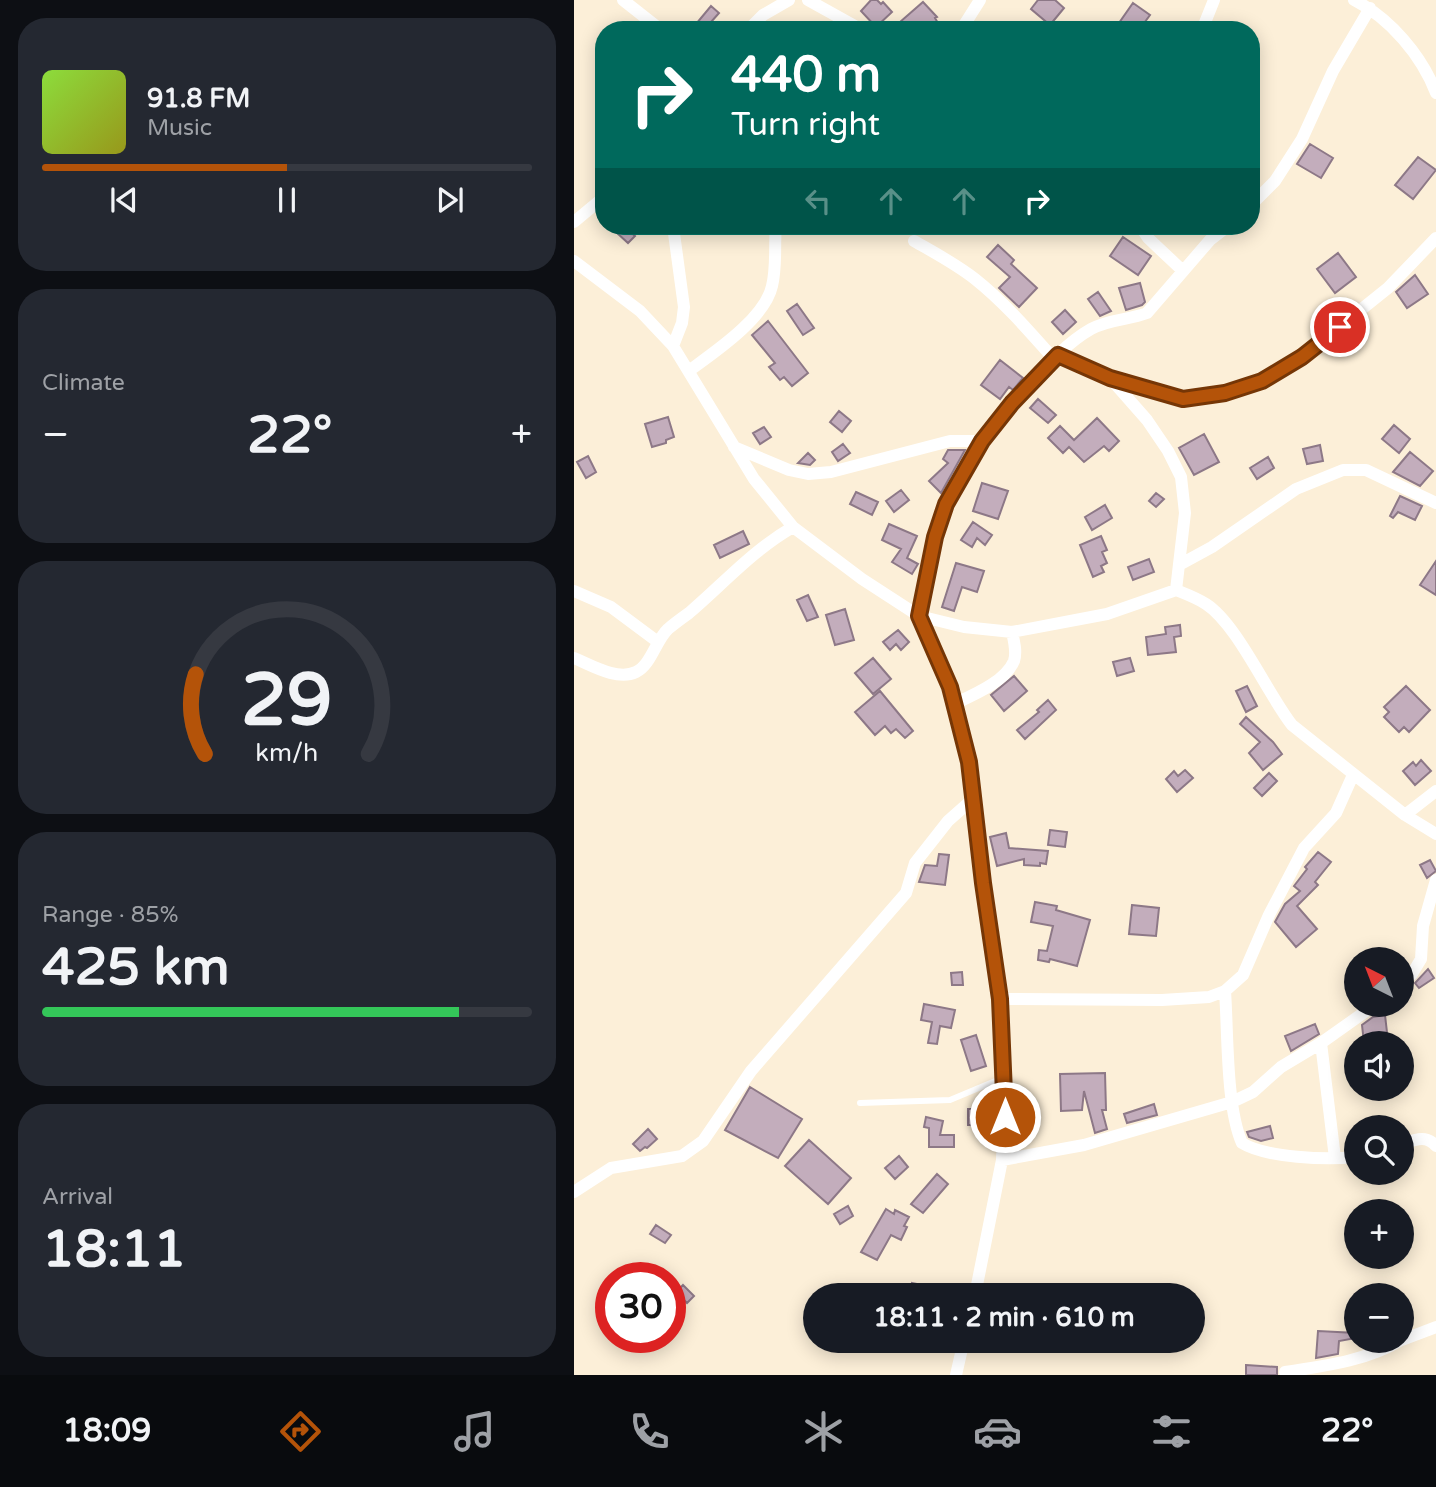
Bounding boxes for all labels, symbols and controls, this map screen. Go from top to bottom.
text: 440 m [731,46,881,105]
icon: right [616,49,707,140]
text: 91.8 FM [147,83,250,114]
text: Turn right [731,106,880,144]
text: Music [147,114,212,142]
icon: previous [105,181,143,219]
icon: pause [268,181,306,219]
icon: next [431,181,469,219]
icon: left [799,182,837,220]
icon: ahead [872,182,910,220]
icon: ahead [945,182,983,220]
icon: right [1018,182,1056,220]
pin [1310,297,1370,357]
icon: arrive [1321,308,1359,346]
text: Climate [42,369,125,397]
text: 22° [247,404,332,467]
text: − [42,412,69,458]
text: + [511,412,532,458]
text: 29 [241,657,333,745]
text: km/h [256,737,318,767]
text: Range · 85% [42,901,178,929]
text: 425 km [42,936,230,999]
north arrow [1344,947,1414,1017]
map controls [1344,947,1414,1353]
button: sound [1344,1031,1414,1101]
position arrow [968,1080,1042,1154]
button: search [1344,1115,1414,1185]
text: Arrival [42,1183,113,1211]
button: + [1344,1199,1414,1269]
text: 18:11 [42,1218,186,1281]
speed limit sign: 30 [595,1262,686,1353]
button: − [1344,1283,1414,1353]
text: 18:11 · 2 min · 610 m [873,1302,1135,1333]
icon: directions [276,1407,325,1456]
icon: music [450,1407,499,1456]
icon: phone [625,1407,674,1456]
icon: climate [799,1407,848,1456]
icon: car [973,1407,1022,1456]
icon: filters [1147,1407,1196,1456]
text: 18:09 [63,1412,151,1450]
text: 22° [1321,1412,1373,1450]

